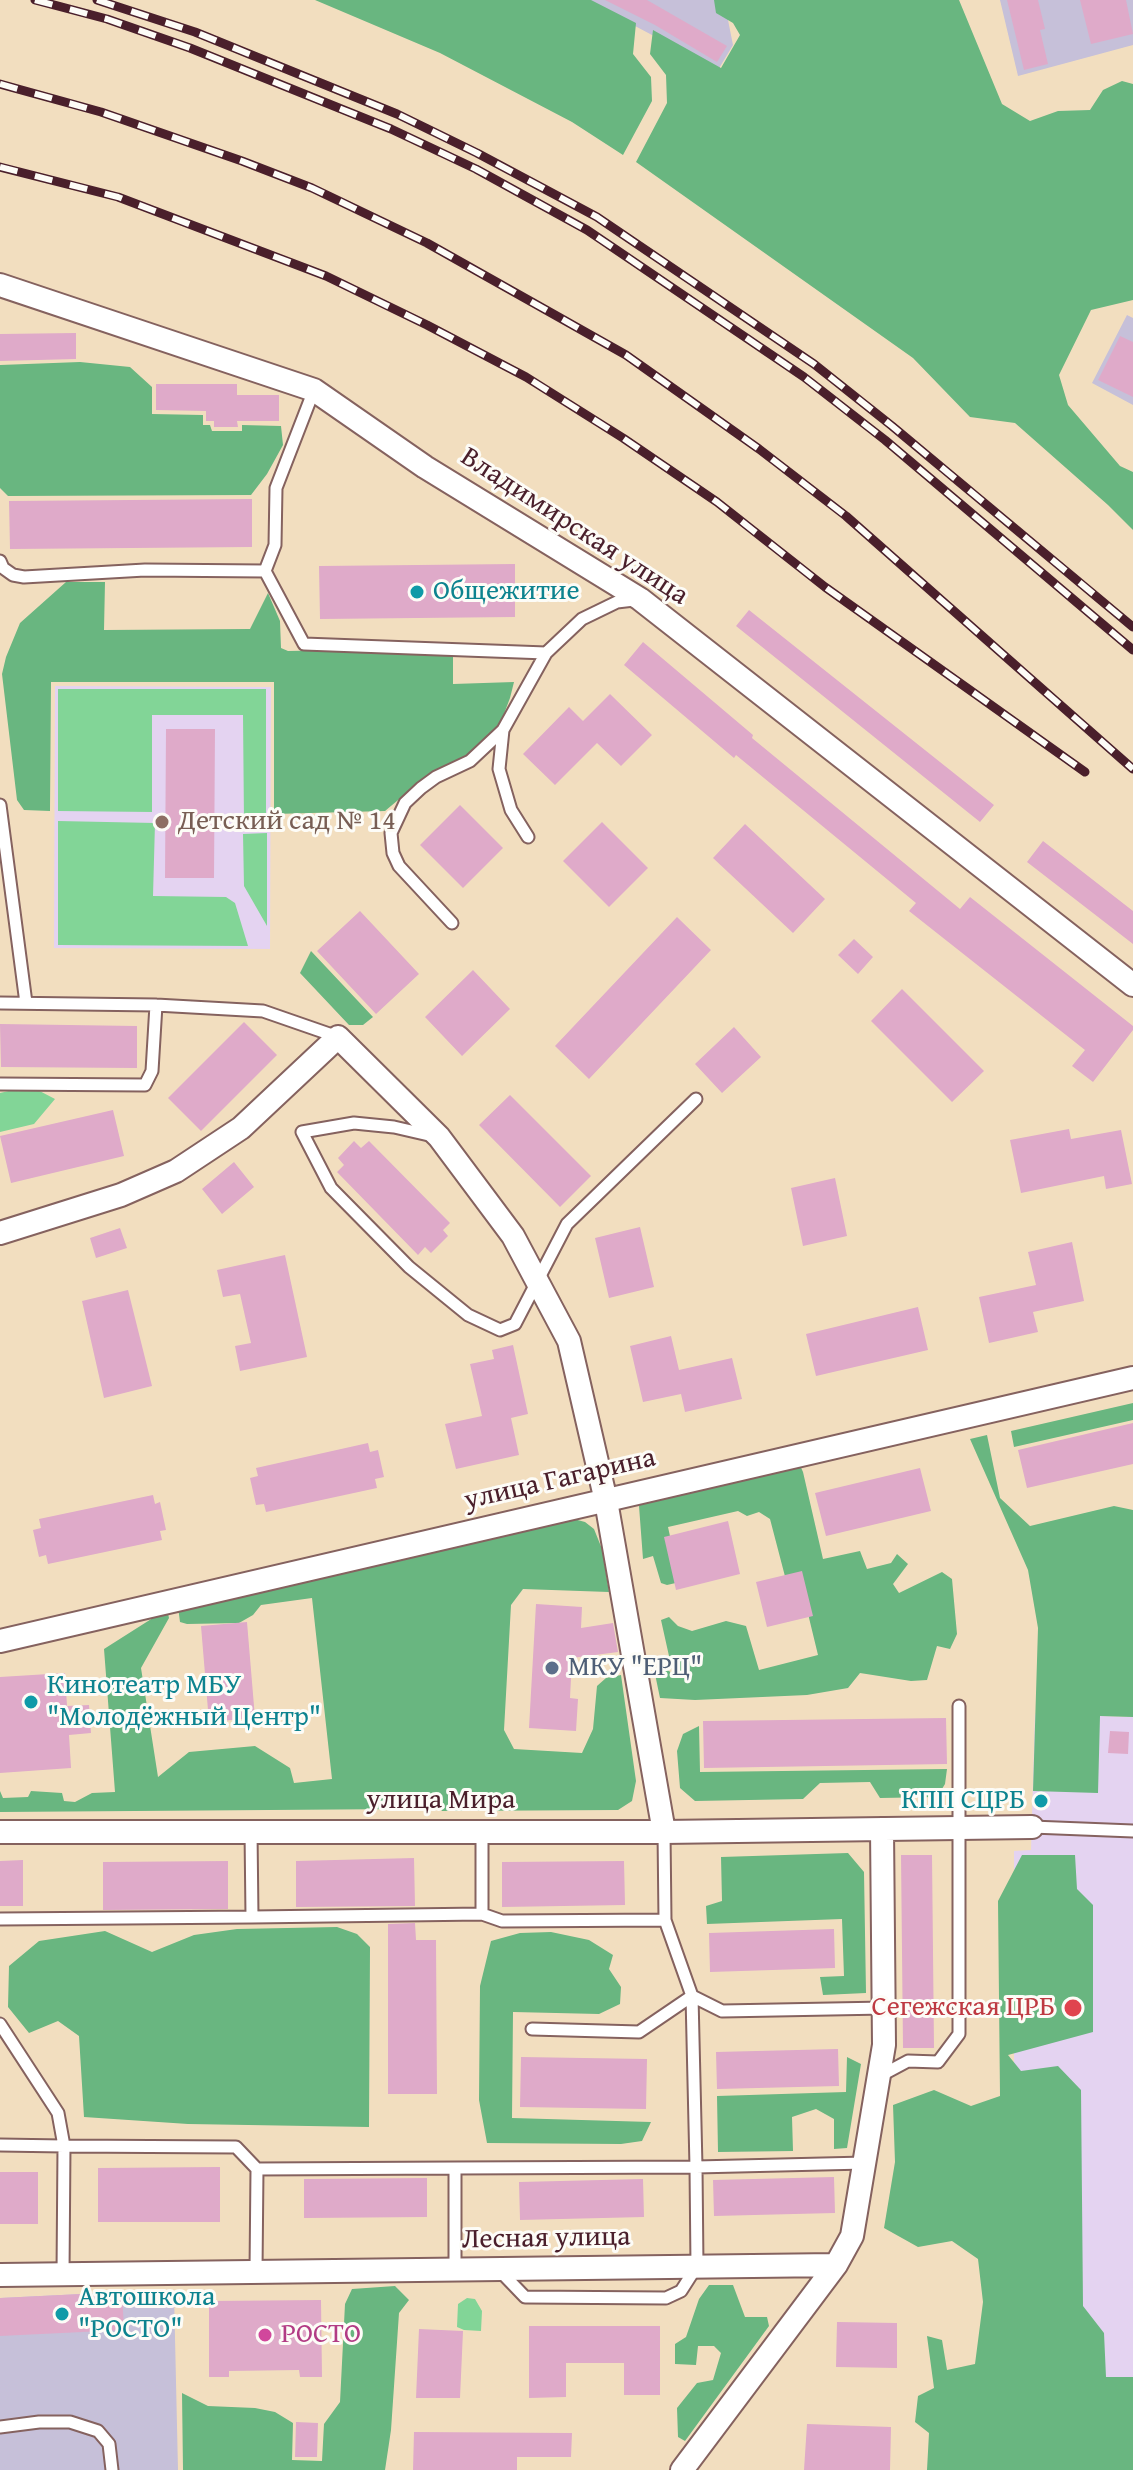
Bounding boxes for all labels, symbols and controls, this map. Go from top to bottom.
street label: Владимирская улица [454,441,694,613]
place label: Общежитие [433,575,580,609]
marker: Общежитие [408,583,426,601]
place label: Детский сад № 14 [178,805,396,839]
marker: Детский сад № 14 [153,813,171,831]
street label: улица Гагарина [461,1442,659,1518]
place label: МКУ "ЕРЦ" [568,1651,702,1685]
marker: МКУ "ЕРЦ" [543,1659,561,1677]
place label: Кинотеатр МБУ "Молодёжный Центр" [47,1669,321,1735]
marker: Кинотеатр МБУ "Молодёжный Центр" [22,1693,40,1711]
street label: улица Мира [367,1784,515,1818]
place label: КПП СЦРБ [901,1784,1025,1818]
marker: КПП СЦРБ [1032,1792,1050,1810]
place label: Сегежская ЦРБ [871,1991,1055,2025]
marker: Сегежская ЦРБ [1062,1997,1084,2019]
street label: Лесная улица [461,2221,631,2257]
place label: Автошкола "РОСТО" [78,2281,215,2347]
marker: Автошкола "РОСТО" [53,2305,71,2323]
place label: РОСТО [281,2318,361,2352]
marker: РОСТО [256,2326,274,2344]

